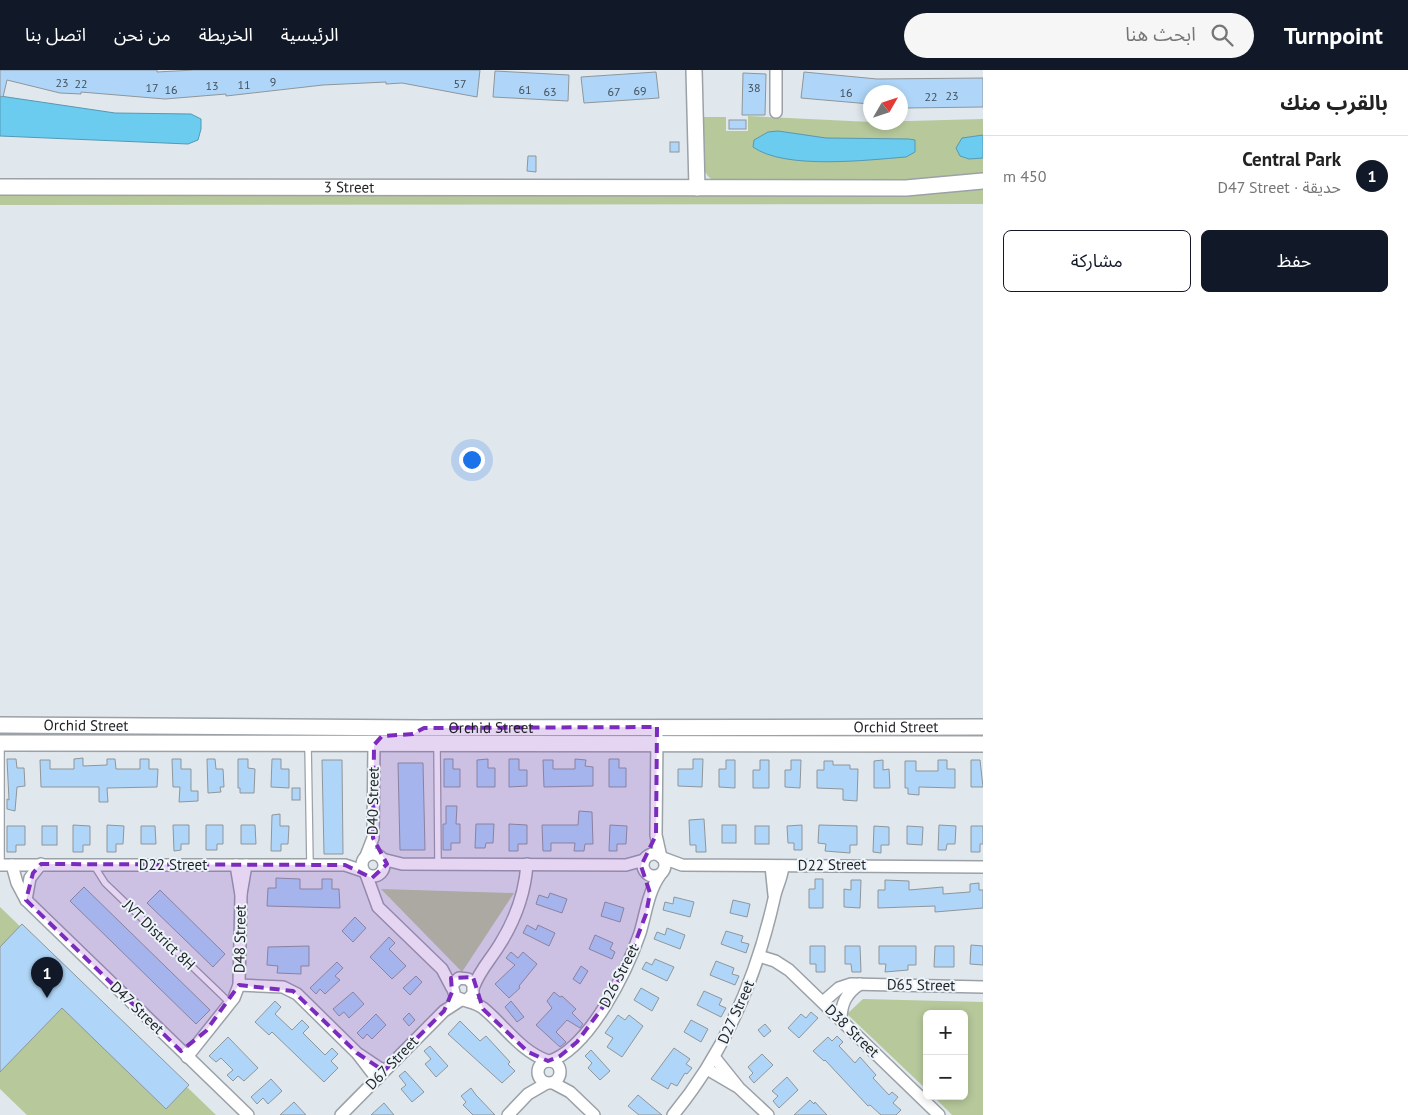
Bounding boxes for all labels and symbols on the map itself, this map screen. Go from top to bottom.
house number: 9 [270,74,276,89]
house number: 23 [55,75,69,90]
house number: 22 [74,76,88,91]
house number: 57 [453,76,467,91]
house number: 11 [237,77,251,92]
house number: 13 [205,78,219,93]
house number: 17 [145,80,159,95]
house number: 38 [747,80,761,95]
house number: 16 [164,82,178,97]
house number: 61 [518,82,532,97]
house number: 69 [633,83,647,98]
house number: 63 [543,84,557,99]
house number: 67 [607,84,621,99]
house number: 16 [839,85,853,100]
north arrow [863,85,908,130]
house number: 23 [945,88,959,103]
house number: 22 [924,89,938,104]
street label: 3 Street [324,177,374,196]
your location [459,447,485,473]
street label: Orchid Street [44,715,128,735]
street label: Orchid Street [854,717,938,736]
street label: Orchid Street [449,718,533,737]
street label: D40 Street [362,767,383,835]
street label: D22 Street [798,854,866,875]
street label: D22 Street [139,855,207,874]
street label: JVT District 8H [119,895,199,974]
street label: D48 Street [229,905,250,973]
street label: D26 Street [595,941,643,1011]
pin: 1 [31,957,63,998]
street label: D65 Street [887,974,955,995]
street label: D47 Street [106,977,168,1038]
street label: D27 Street [713,977,758,1047]
street label: D38 Street [821,1000,884,1061]
street label: D67 Street [361,1032,422,1094]

